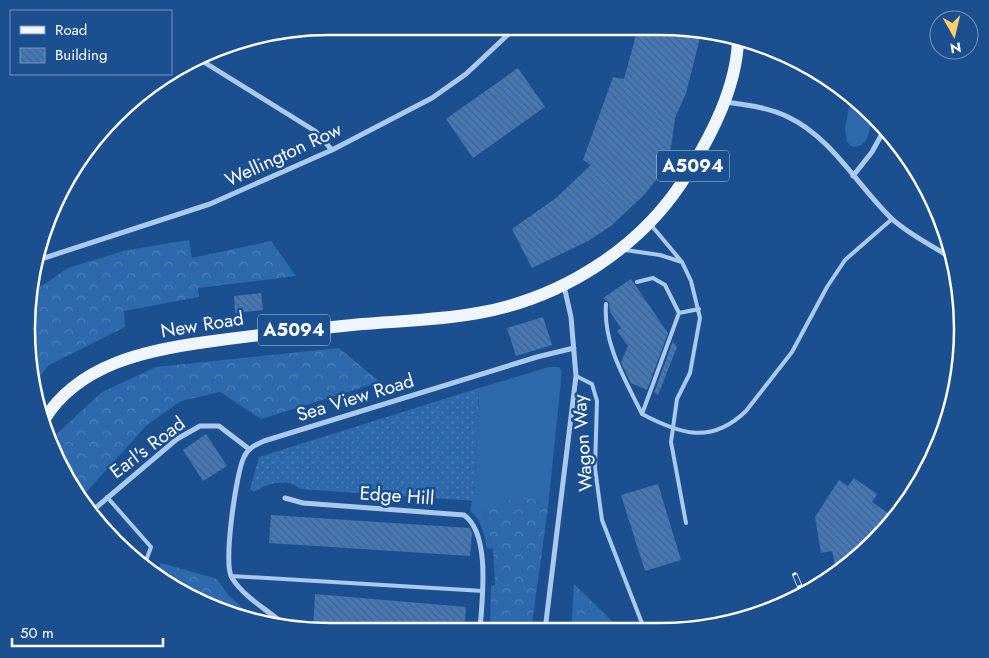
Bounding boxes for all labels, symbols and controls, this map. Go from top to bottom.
legend [10,10,172,75]
north arrow [929,10,979,60]
text: Road [55,19,87,41]
text: N [949,37,963,59]
text: Building [55,44,107,66]
street label: Wellington Row [220,116,346,193]
road number: A5094 [657,150,729,182]
street label: New Road [159,305,246,344]
road number: A5094 [258,314,330,346]
street label: Sea View Road [293,367,417,428]
street label: Wagon Way [566,393,599,492]
street label: Earl's Road [104,410,191,485]
street label: Edge Hill [359,479,435,512]
scale bar [12,616,164,648]
text: 50 m [20,622,54,644]

